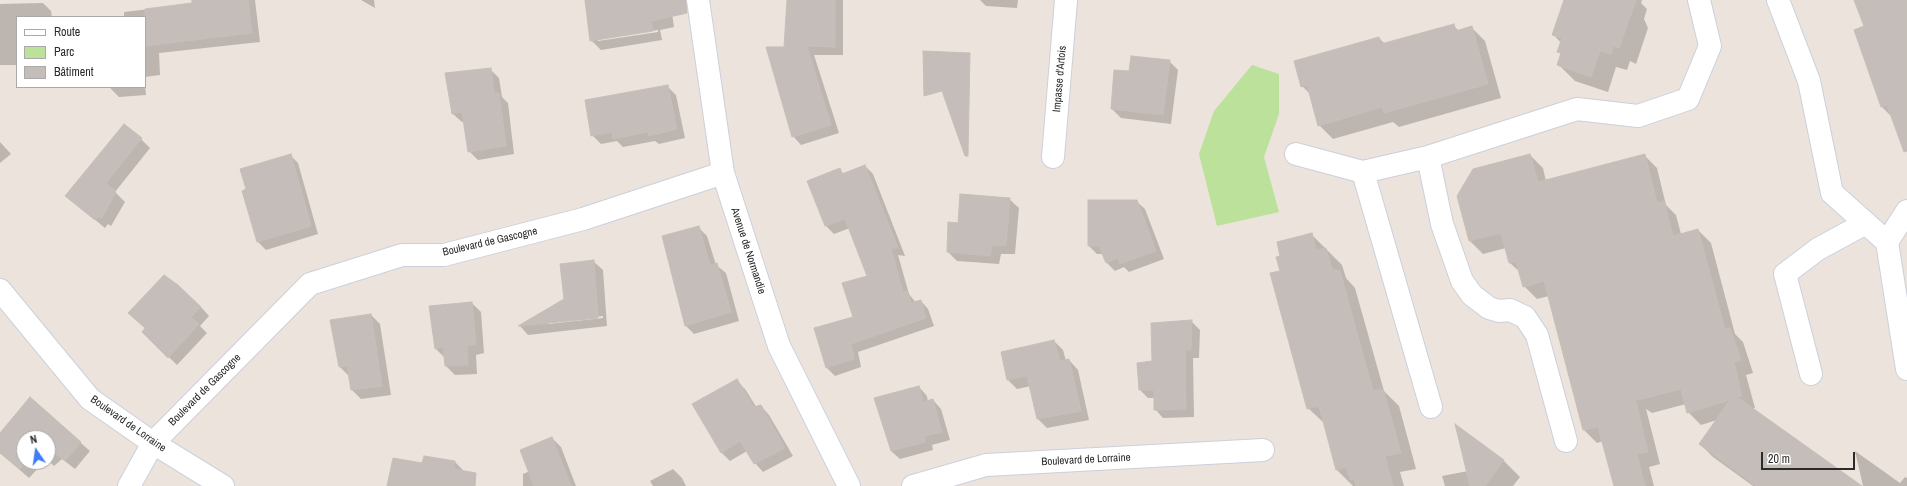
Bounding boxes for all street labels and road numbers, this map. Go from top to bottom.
street label: Impasse d'Artois [1051,45,1069,113]
street label: Avenue de Normandie [728,206,768,296]
street label: Boulevard de Gascogne [441,225,539,259]
street label: Boulevard de Gascogne [166,351,244,429]
street label: Boulevard de Lorraine [88,393,168,455]
street label: Boulevard de Lorraine [1041,451,1131,469]

